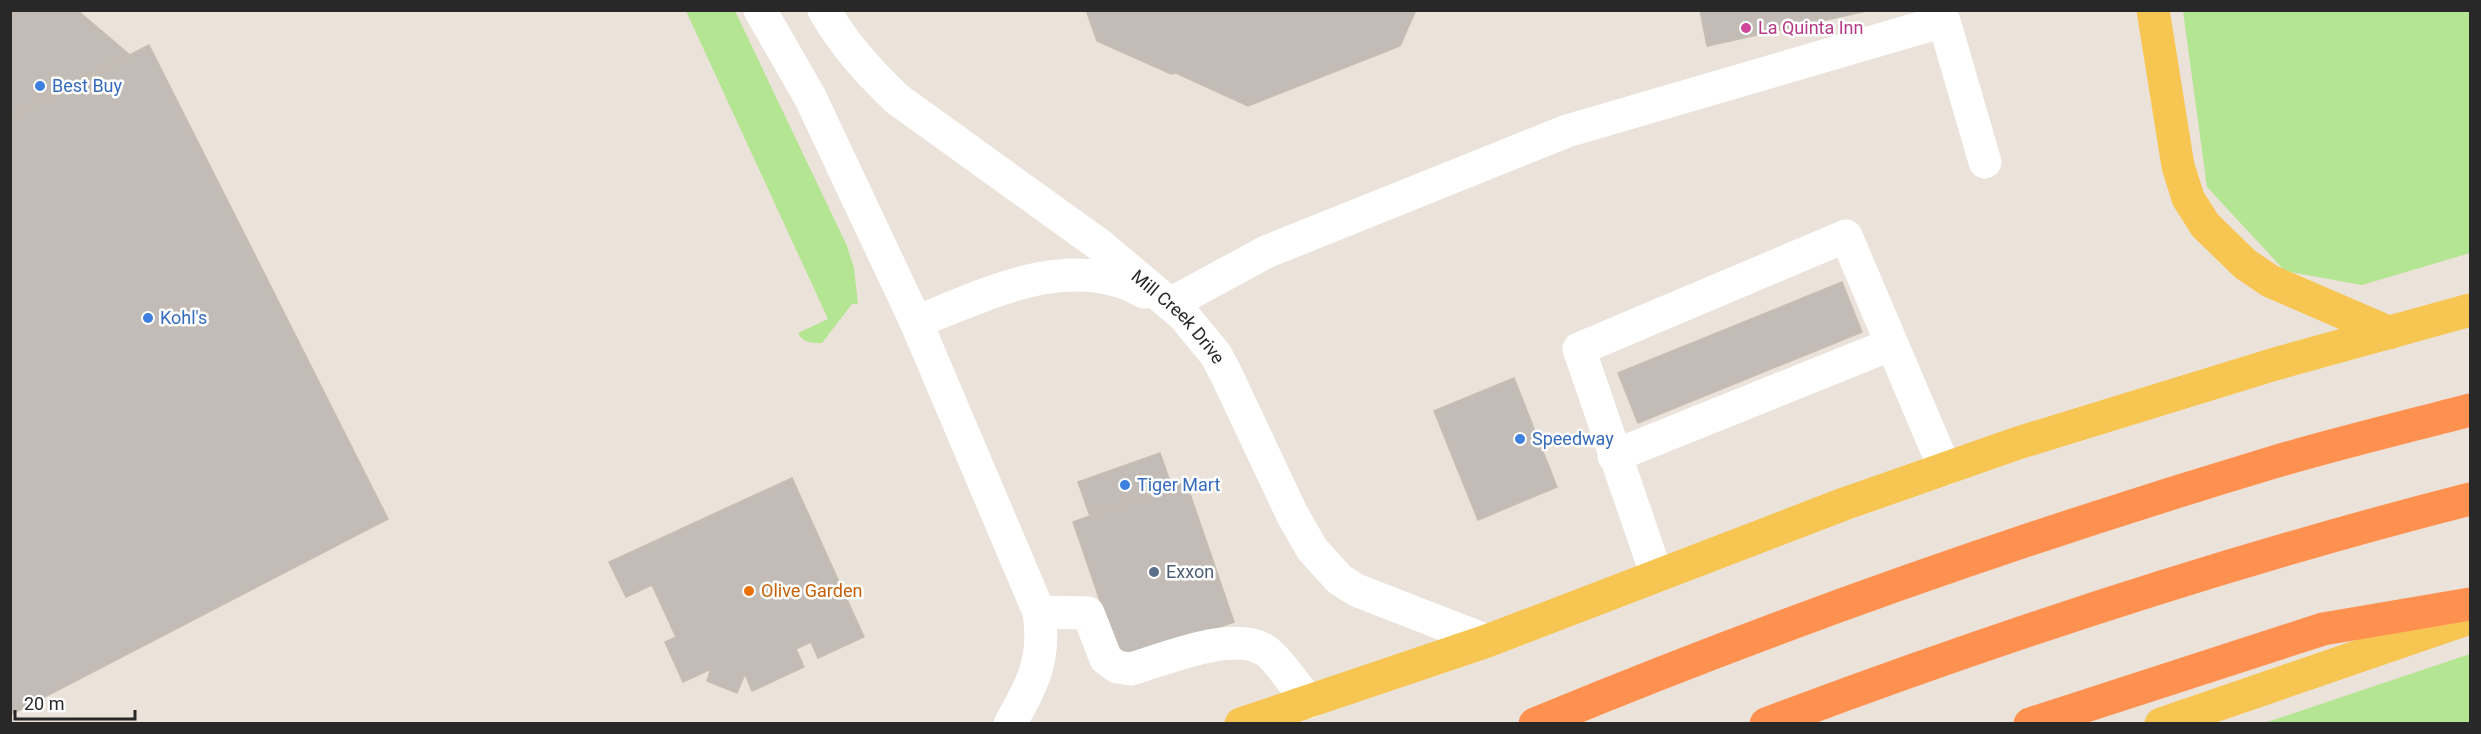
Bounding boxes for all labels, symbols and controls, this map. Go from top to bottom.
place label: La Quinta Inn [1758,17,1864,38]
marker: La Quinta Inn [1739,21,1753,35]
place label: Best Buy [52,75,123,96]
marker: Best Buy [33,79,47,93]
street label: Mill Creek Drive [1127,265,1230,367]
place label: Kohl's [160,307,207,328]
marker: Kohl's [141,311,155,325]
place label: Speedway [1532,428,1614,449]
marker: Speedway [1513,432,1527,446]
place label: Tiger Mart [1137,474,1220,495]
marker: Tiger Mart [1118,478,1132,492]
place label: Exxon [1166,561,1214,582]
marker: Exxon [1147,565,1161,579]
place label: Olive Garden [761,580,862,601]
marker: Olive Garden [742,584,756,598]
scale bar [15,683,135,721]
text: 20 m [24,693,64,714]

